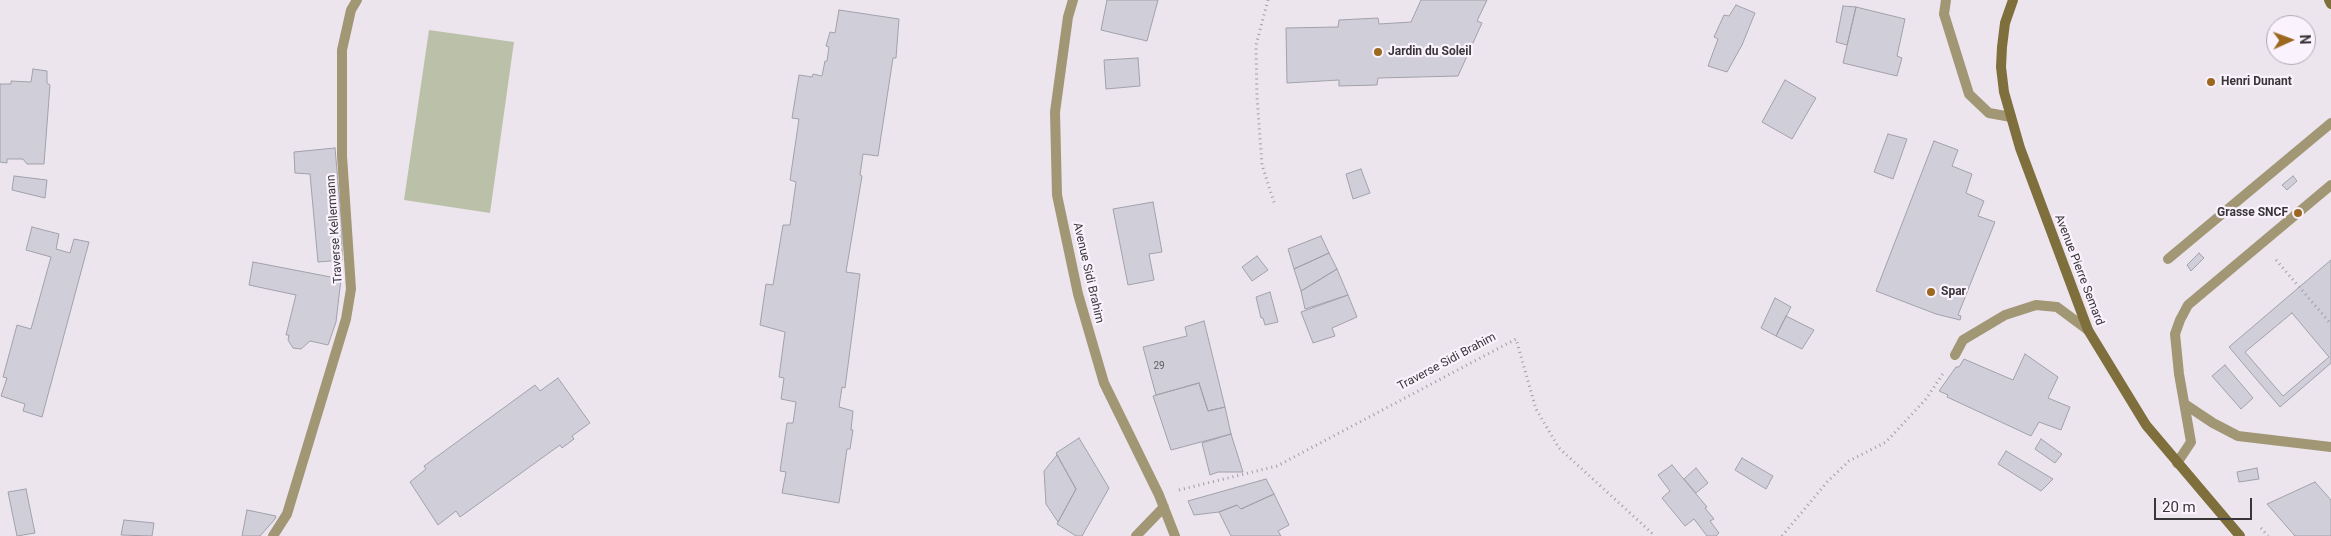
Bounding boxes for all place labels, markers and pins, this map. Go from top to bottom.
place label: Jardin du Soleil [1388,45,1472,59]
marker: Jardin du Soleil [1372,46,1384,58]
place label: Henri Dunant [2221,75,2292,89]
marker: Henri Dunant [2205,76,2217,88]
place label: Grasse SNCF [2217,206,2288,220]
marker: Grasse SNCF [2292,207,2304,219]
place label: Spar [1941,285,1966,299]
marker: Spar [1925,286,1937,298]

